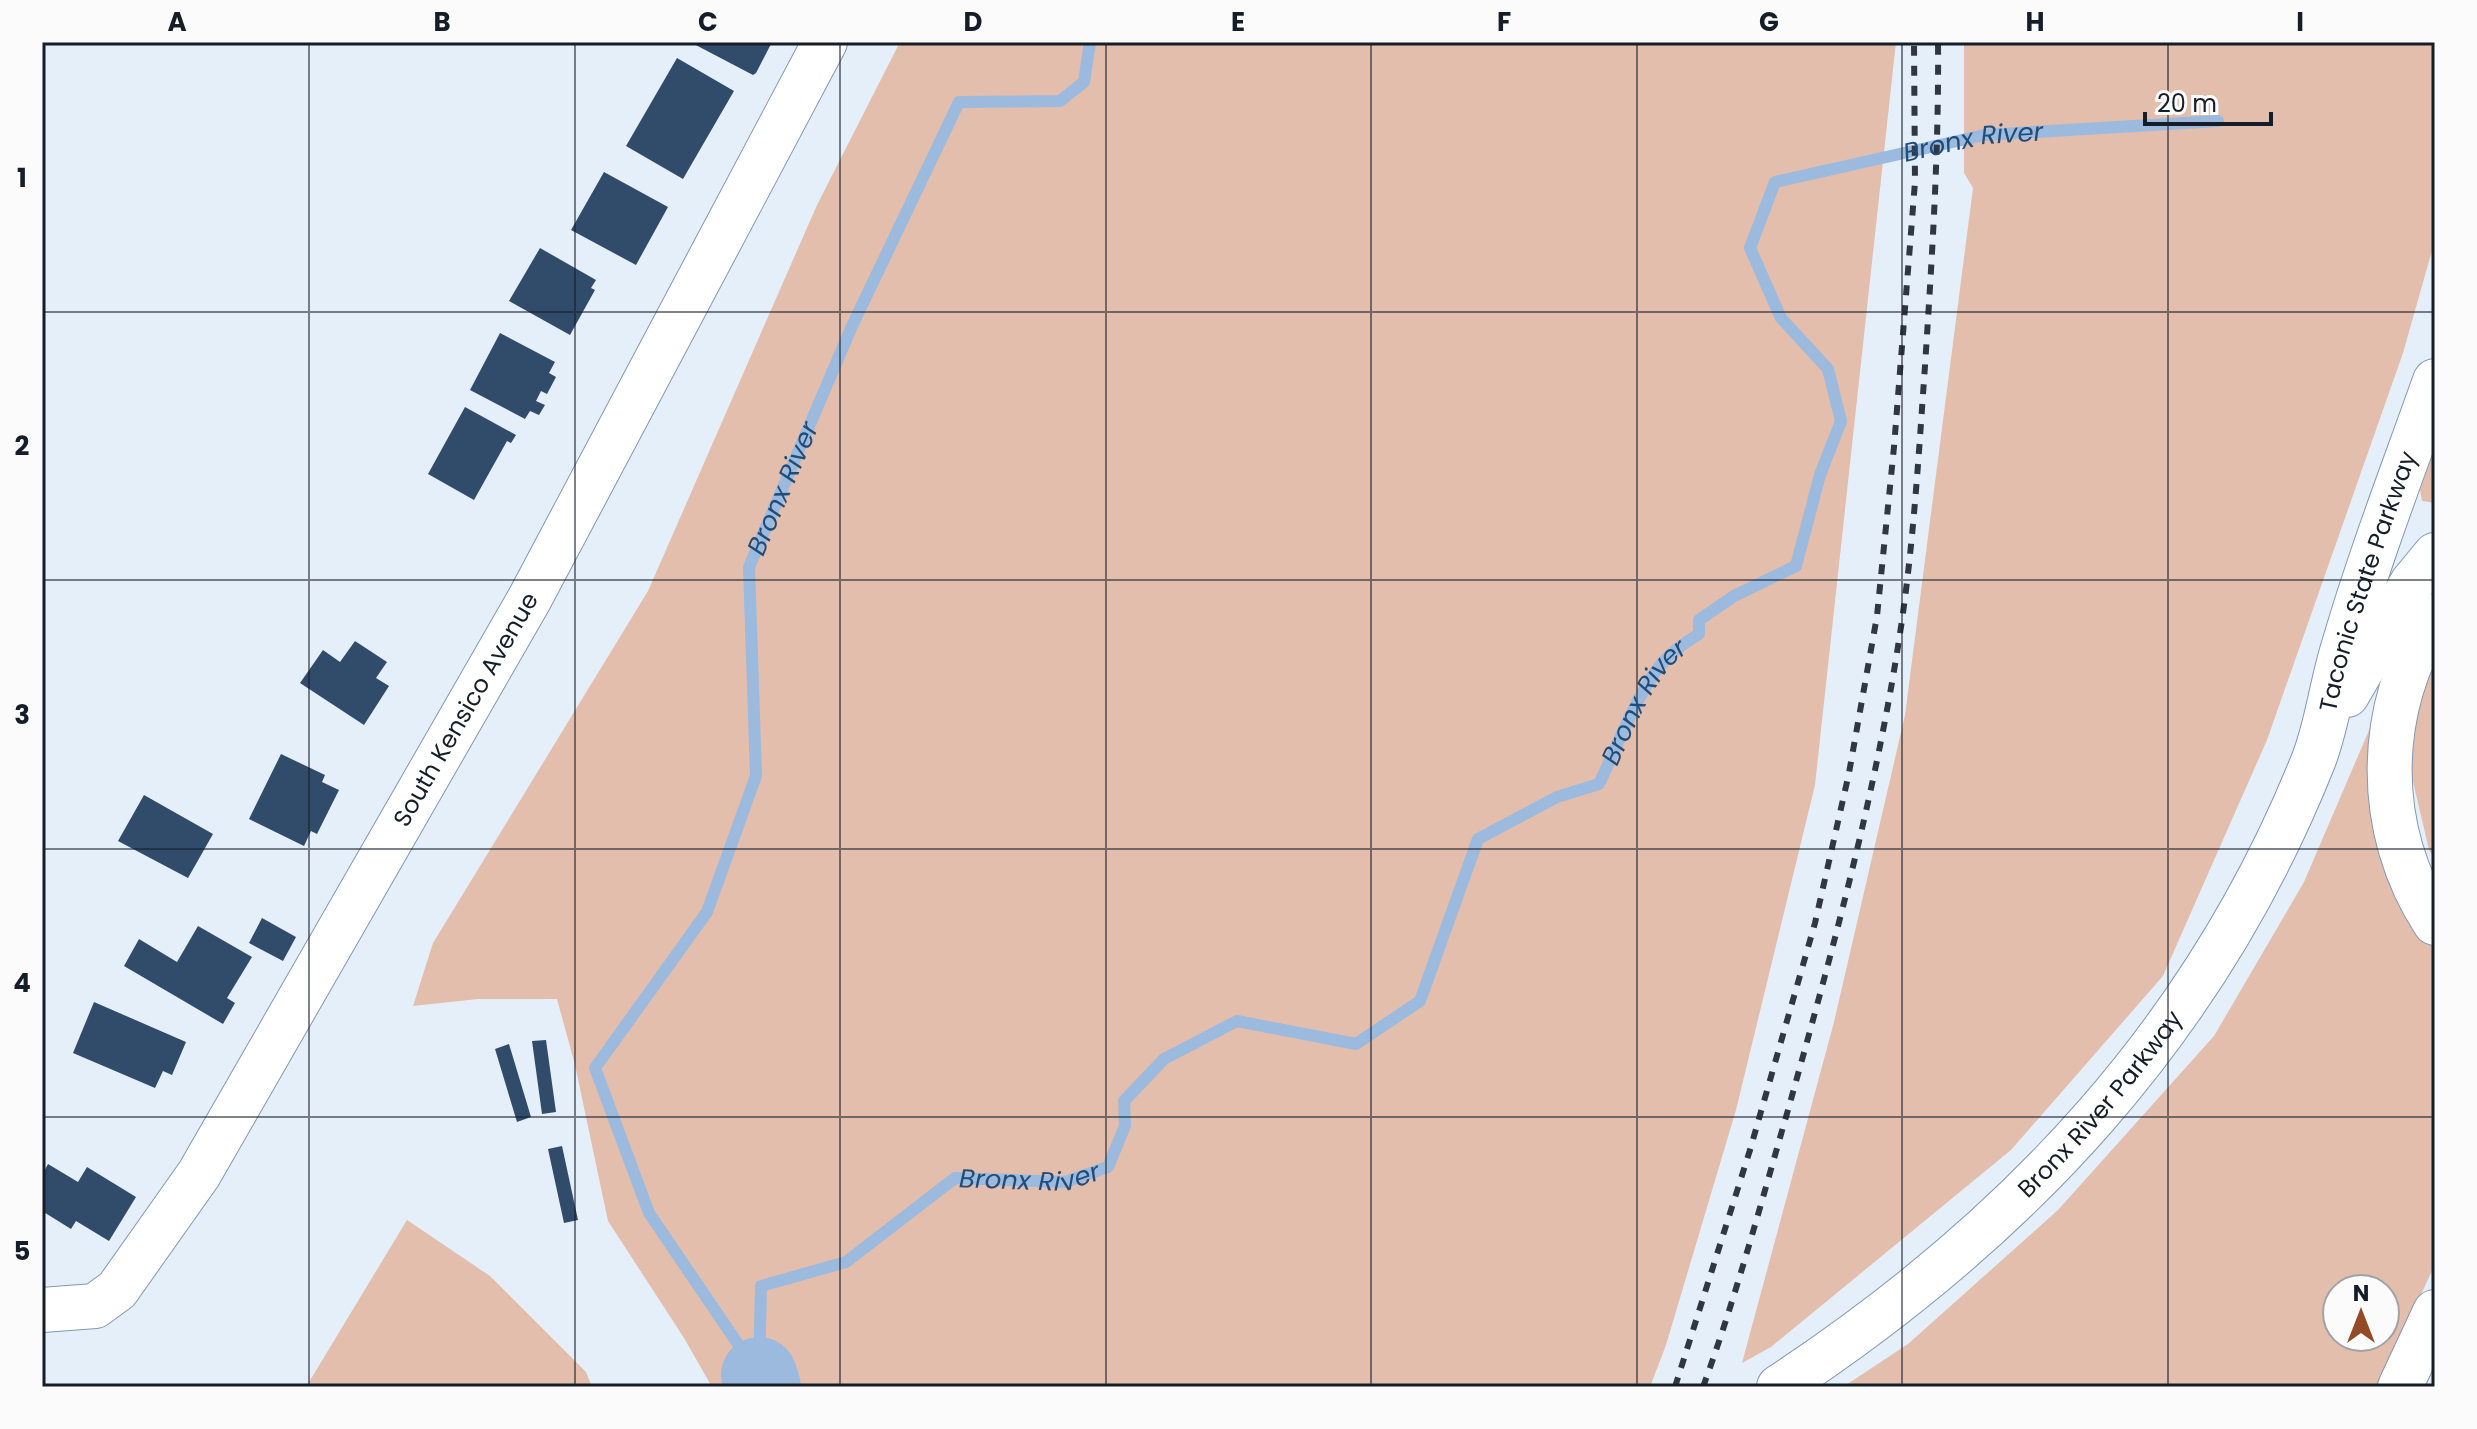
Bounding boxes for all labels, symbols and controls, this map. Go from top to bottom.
text: A [167,4,187,40]
text: B [433,4,451,40]
text: C [698,4,718,40]
text: D [964,4,983,40]
text: E [1231,4,1245,40]
text: F [1497,4,1511,40]
text: G [1759,4,1779,40]
text: H [2025,4,2045,40]
text: I [2296,4,2304,40]
scale bar [2145,76,2271,126]
text: 20 m [2157,87,2217,120]
water label: Bronx River [1900,113,2046,171]
text: 1 [17,160,27,196]
water label: Bronx River [738,415,828,560]
text: 2 [15,428,30,464]
street label: Taconic State Parkway [2311,446,2424,715]
street label: South Kensico Avenue [385,586,546,832]
water label: Bronx River [1592,629,1695,770]
text: 3 [14,697,30,733]
text: 4 [13,965,31,1001]
street label: Bronx River Parkway [2010,1003,2190,1205]
water label: Bronx River [958,1153,1106,1200]
text: 5 [14,1233,30,1269]
north arrow [2321,1273,2401,1353]
text: N [2353,1278,2369,1309]

